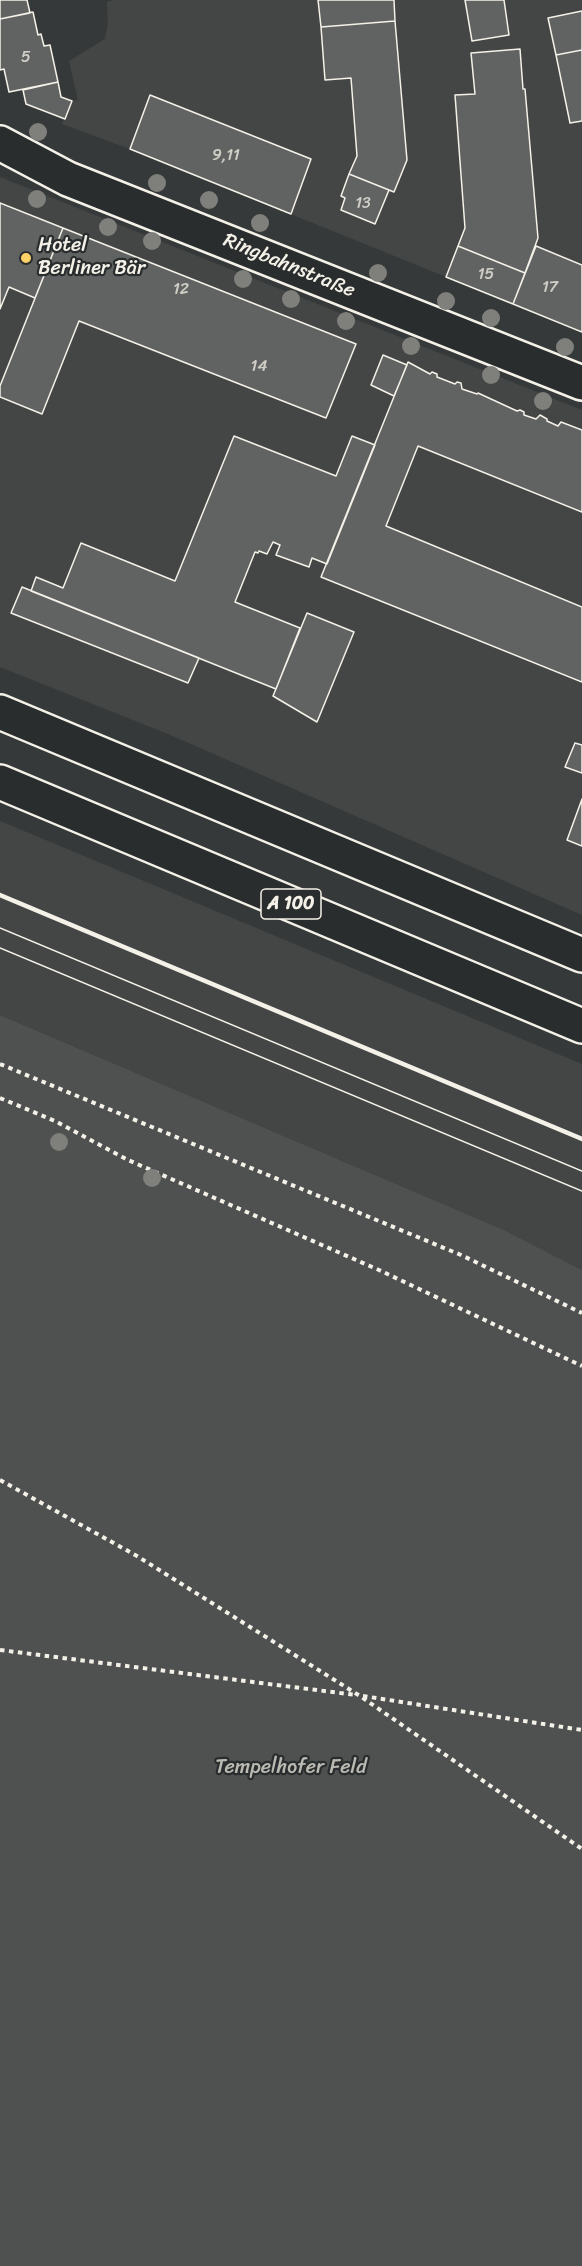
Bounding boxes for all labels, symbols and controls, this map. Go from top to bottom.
house number: 5 [21,48,31,68]
house number: 9,11 [212,146,240,166]
house number: 13 [355,194,371,214]
street label: Ringbahnstraße [220,229,358,303]
place label: Hotel Berliner Bär [38,234,145,281]
marker: Hotel Berliner Bär [19,251,33,265]
house number: 15 [478,265,494,285]
house number: 17 [542,278,558,298]
house number: 12 [173,280,189,300]
house number: 14 [251,357,267,377]
road number: A 100 [261,889,321,919]
park label: Tempelhofer Feld [215,1756,367,1780]

